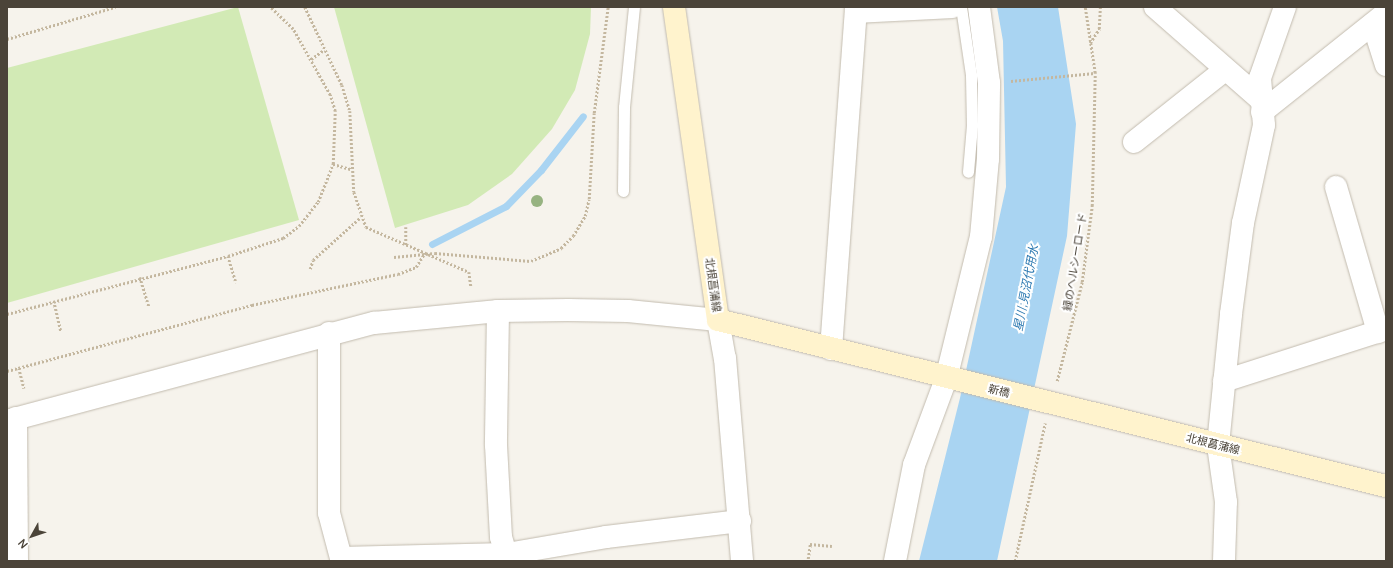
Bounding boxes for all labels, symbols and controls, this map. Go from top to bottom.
street label: 緑のヘルシーロード [1061,212,1089,312]
water label: 星川;見沼代用水 [1011,244,1041,332]
street label: 北根菖蒲線 [703,257,723,313]
street label: 新橋 [987,382,1011,400]
street label: 北根菖蒲線 [1185,431,1241,457]
north arrow [12,516,52,556]
text: N [14,536,31,552]

